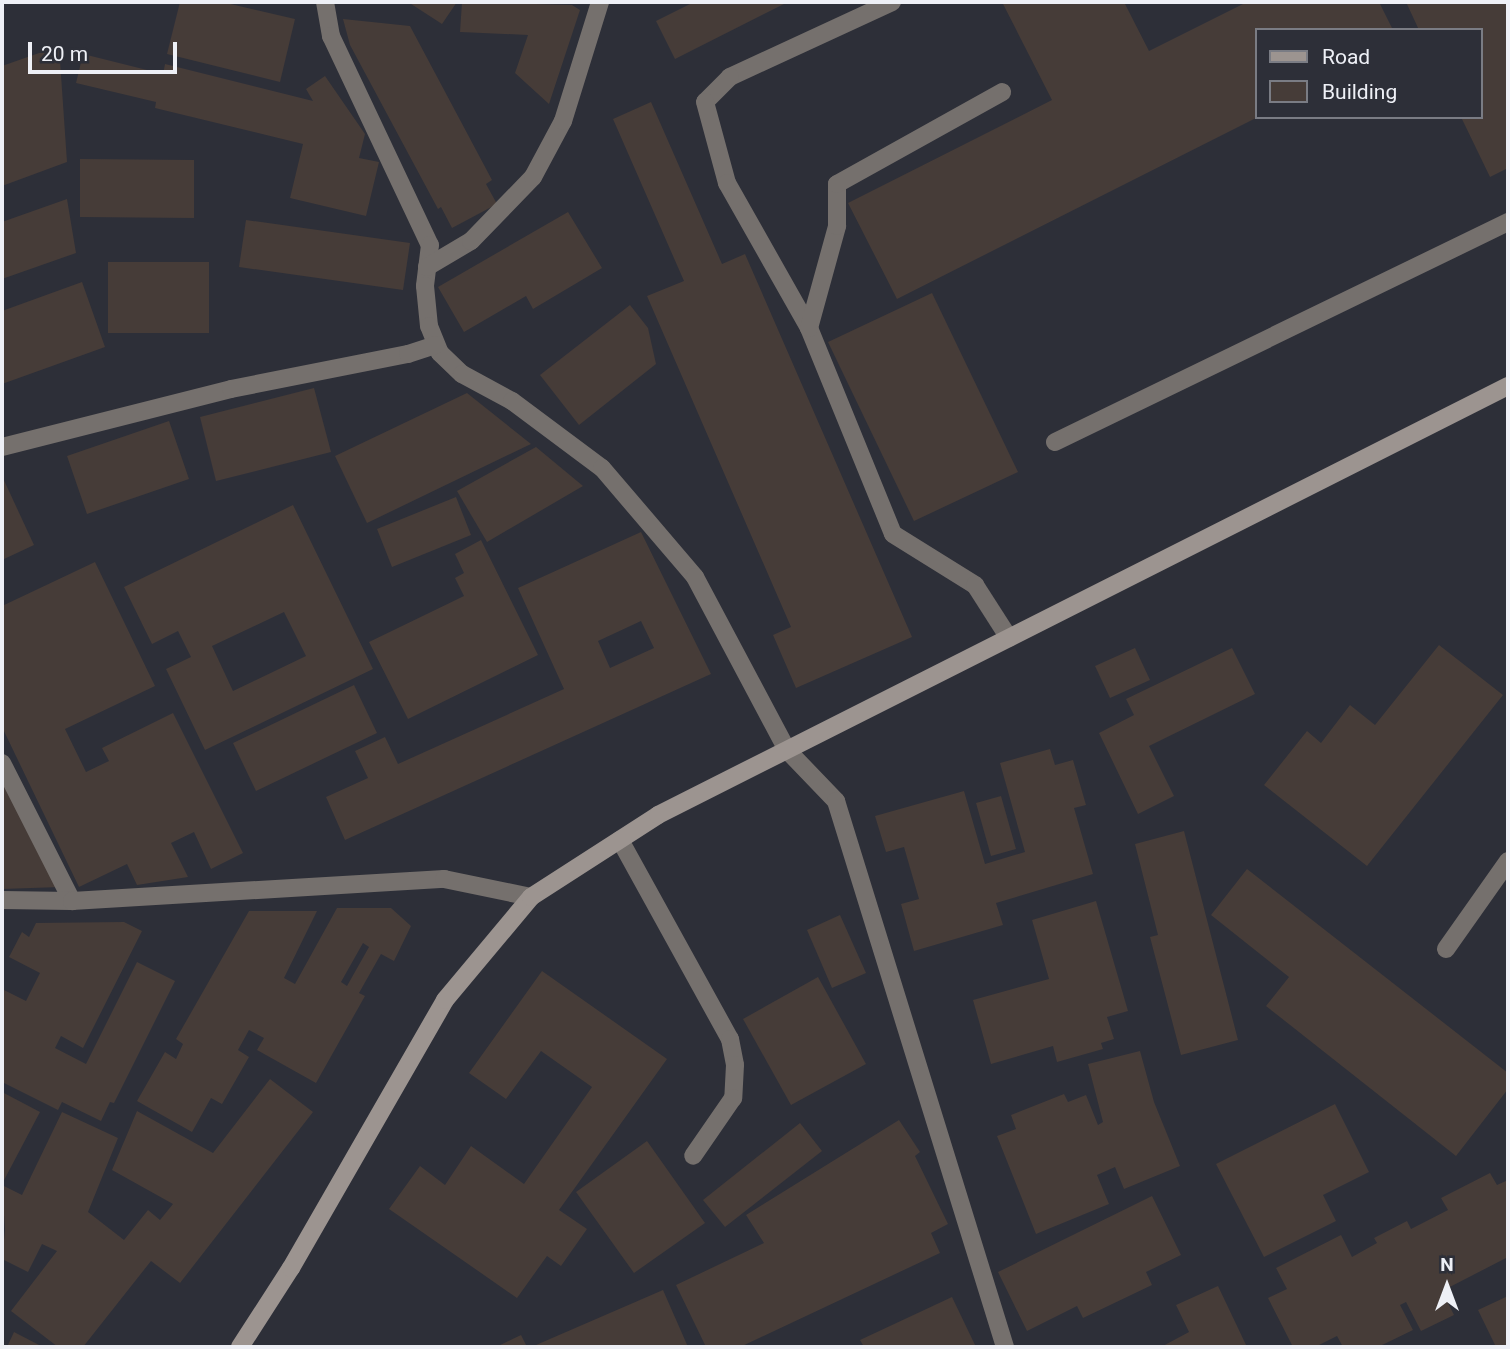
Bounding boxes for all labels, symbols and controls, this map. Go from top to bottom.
scale bar [32,28,180,72]
legend [1254,28,1482,119]
text: 20 m [41,42,88,66]
text: Road [1322,45,1370,69]
text: Building [1322,80,1397,104]
north arrow [1412,1251,1482,1321]
text: N [1440,1253,1454,1276]

